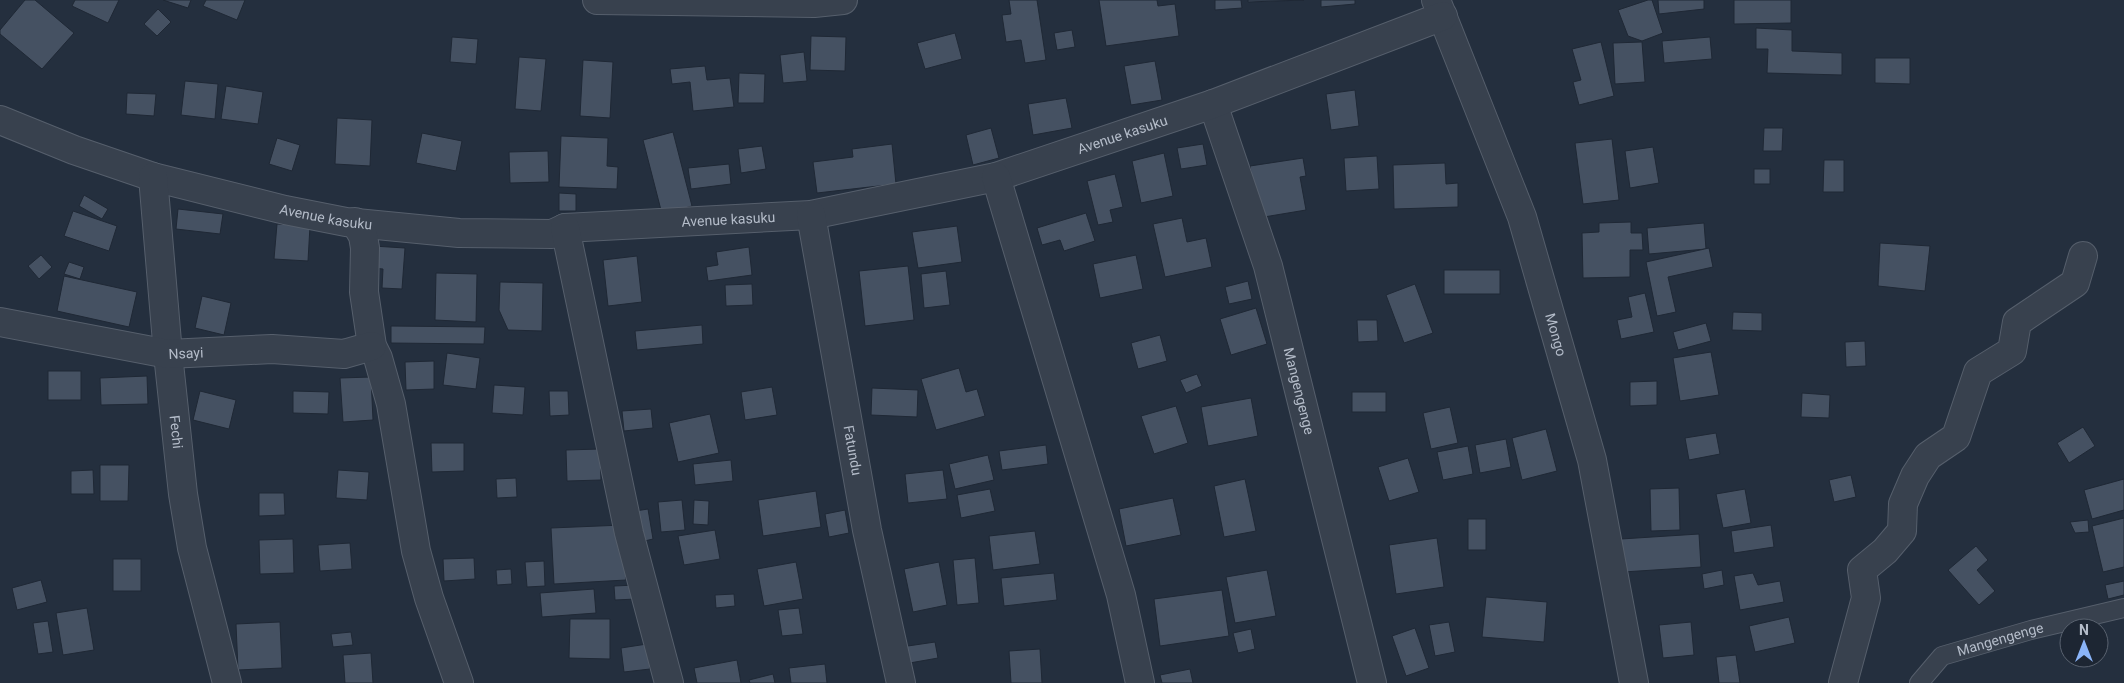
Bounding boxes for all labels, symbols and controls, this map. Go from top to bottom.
street label: Avenue kasuku [1075,112,1169,157]
street label: Avenue kasuku [278,201,373,233]
street label: Avenue kasuku [681,209,776,230]
street label: Mongo [1542,312,1570,358]
street label: Nsayi [168,344,204,362]
street label: Mangengenge [1281,346,1318,436]
street label: Fechi [167,414,186,449]
street label: Fatundu [841,424,865,477]
north arrow [2059,618,2109,668]
street label: Mangengenge [1955,619,2045,659]
text: N [2079,622,2089,638]

